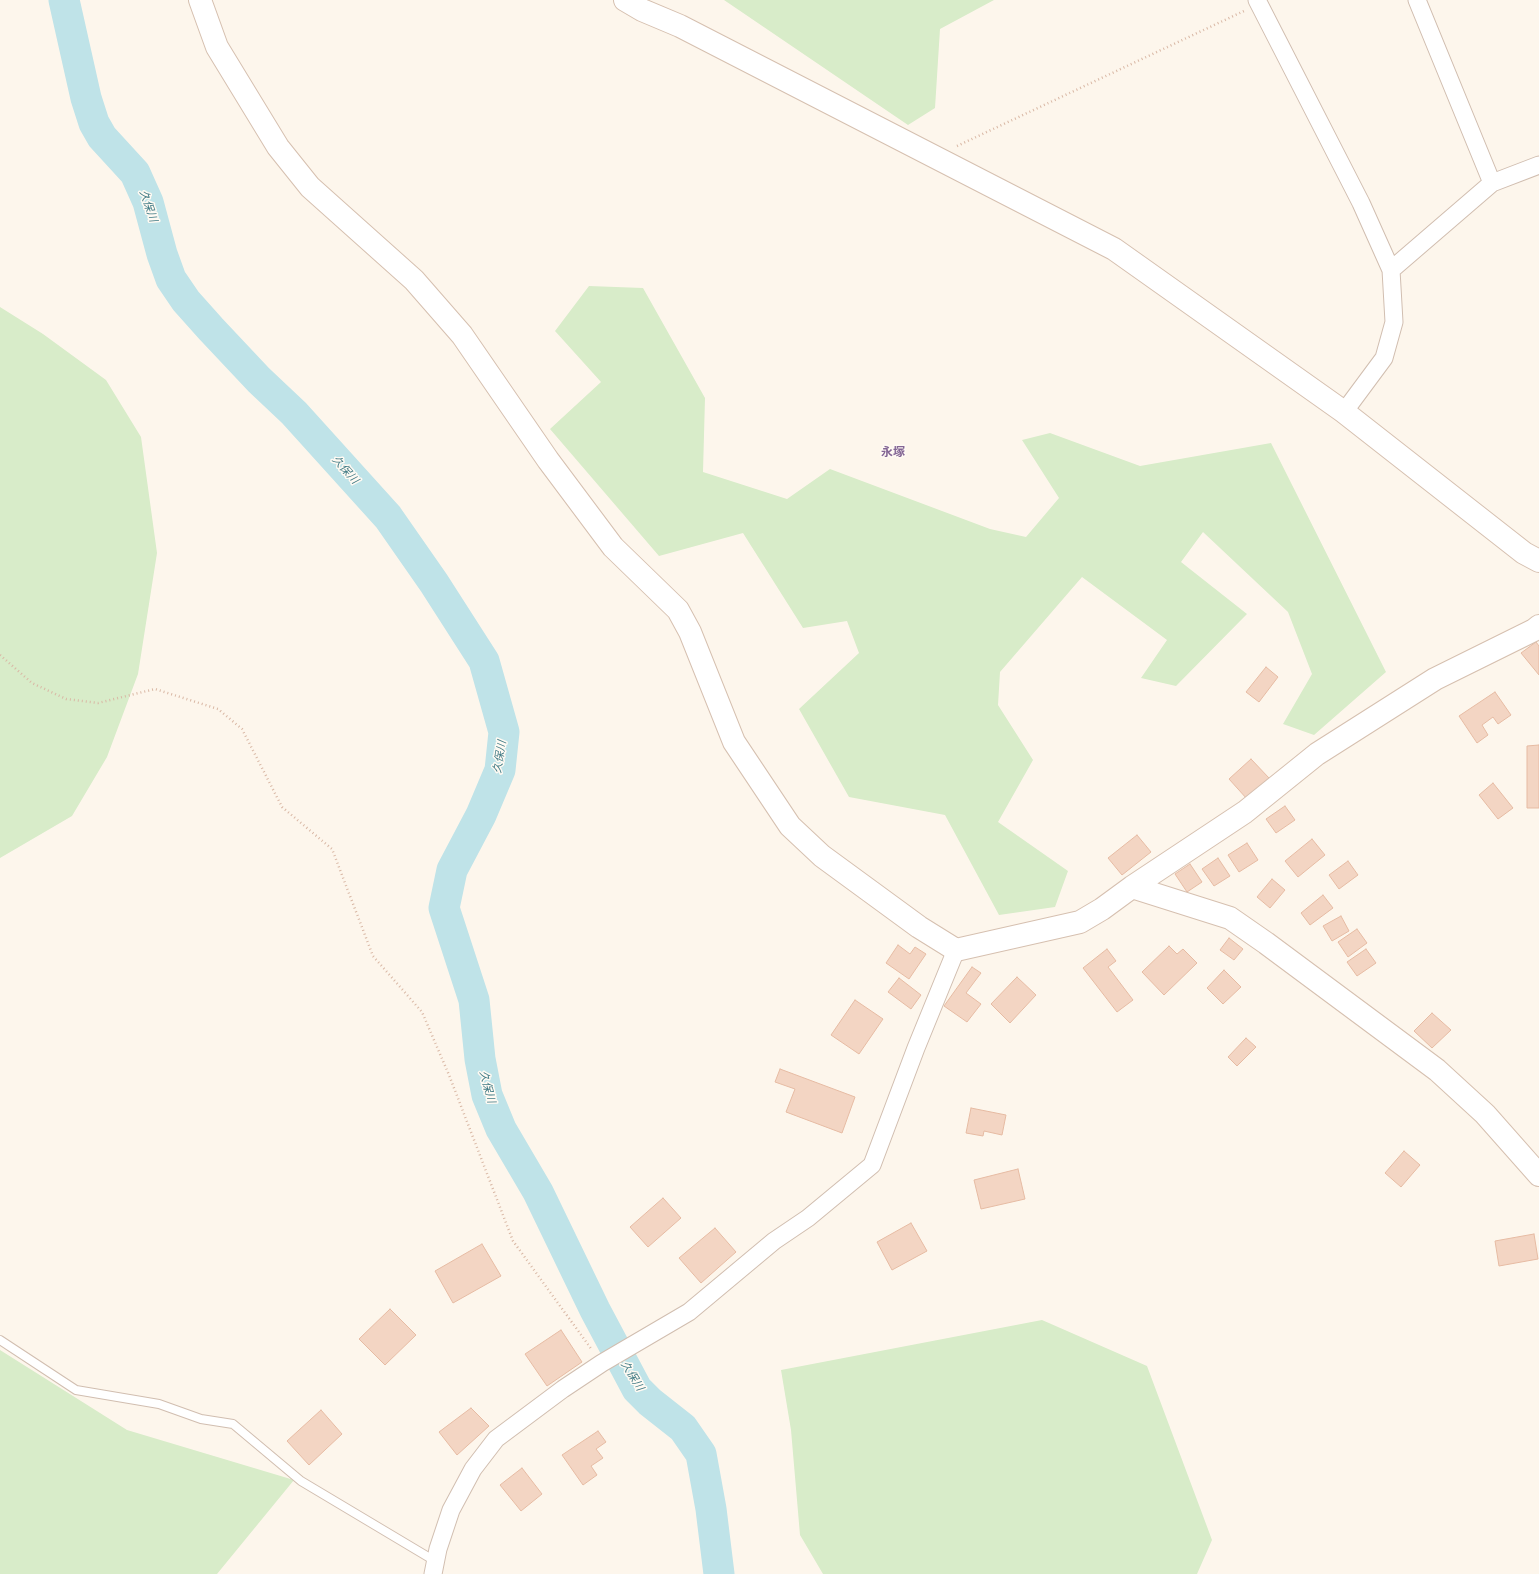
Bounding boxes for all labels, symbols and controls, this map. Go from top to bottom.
water label: 久保川 [136,188,160,224]
district label: 永塚 [881,446,905,460]
water label: 久保川 [329,453,361,487]
water label: 久保川 [491,740,509,774]
water label: 久保川 [476,1069,498,1105]
water label: 久保川 [618,1359,646,1393]

